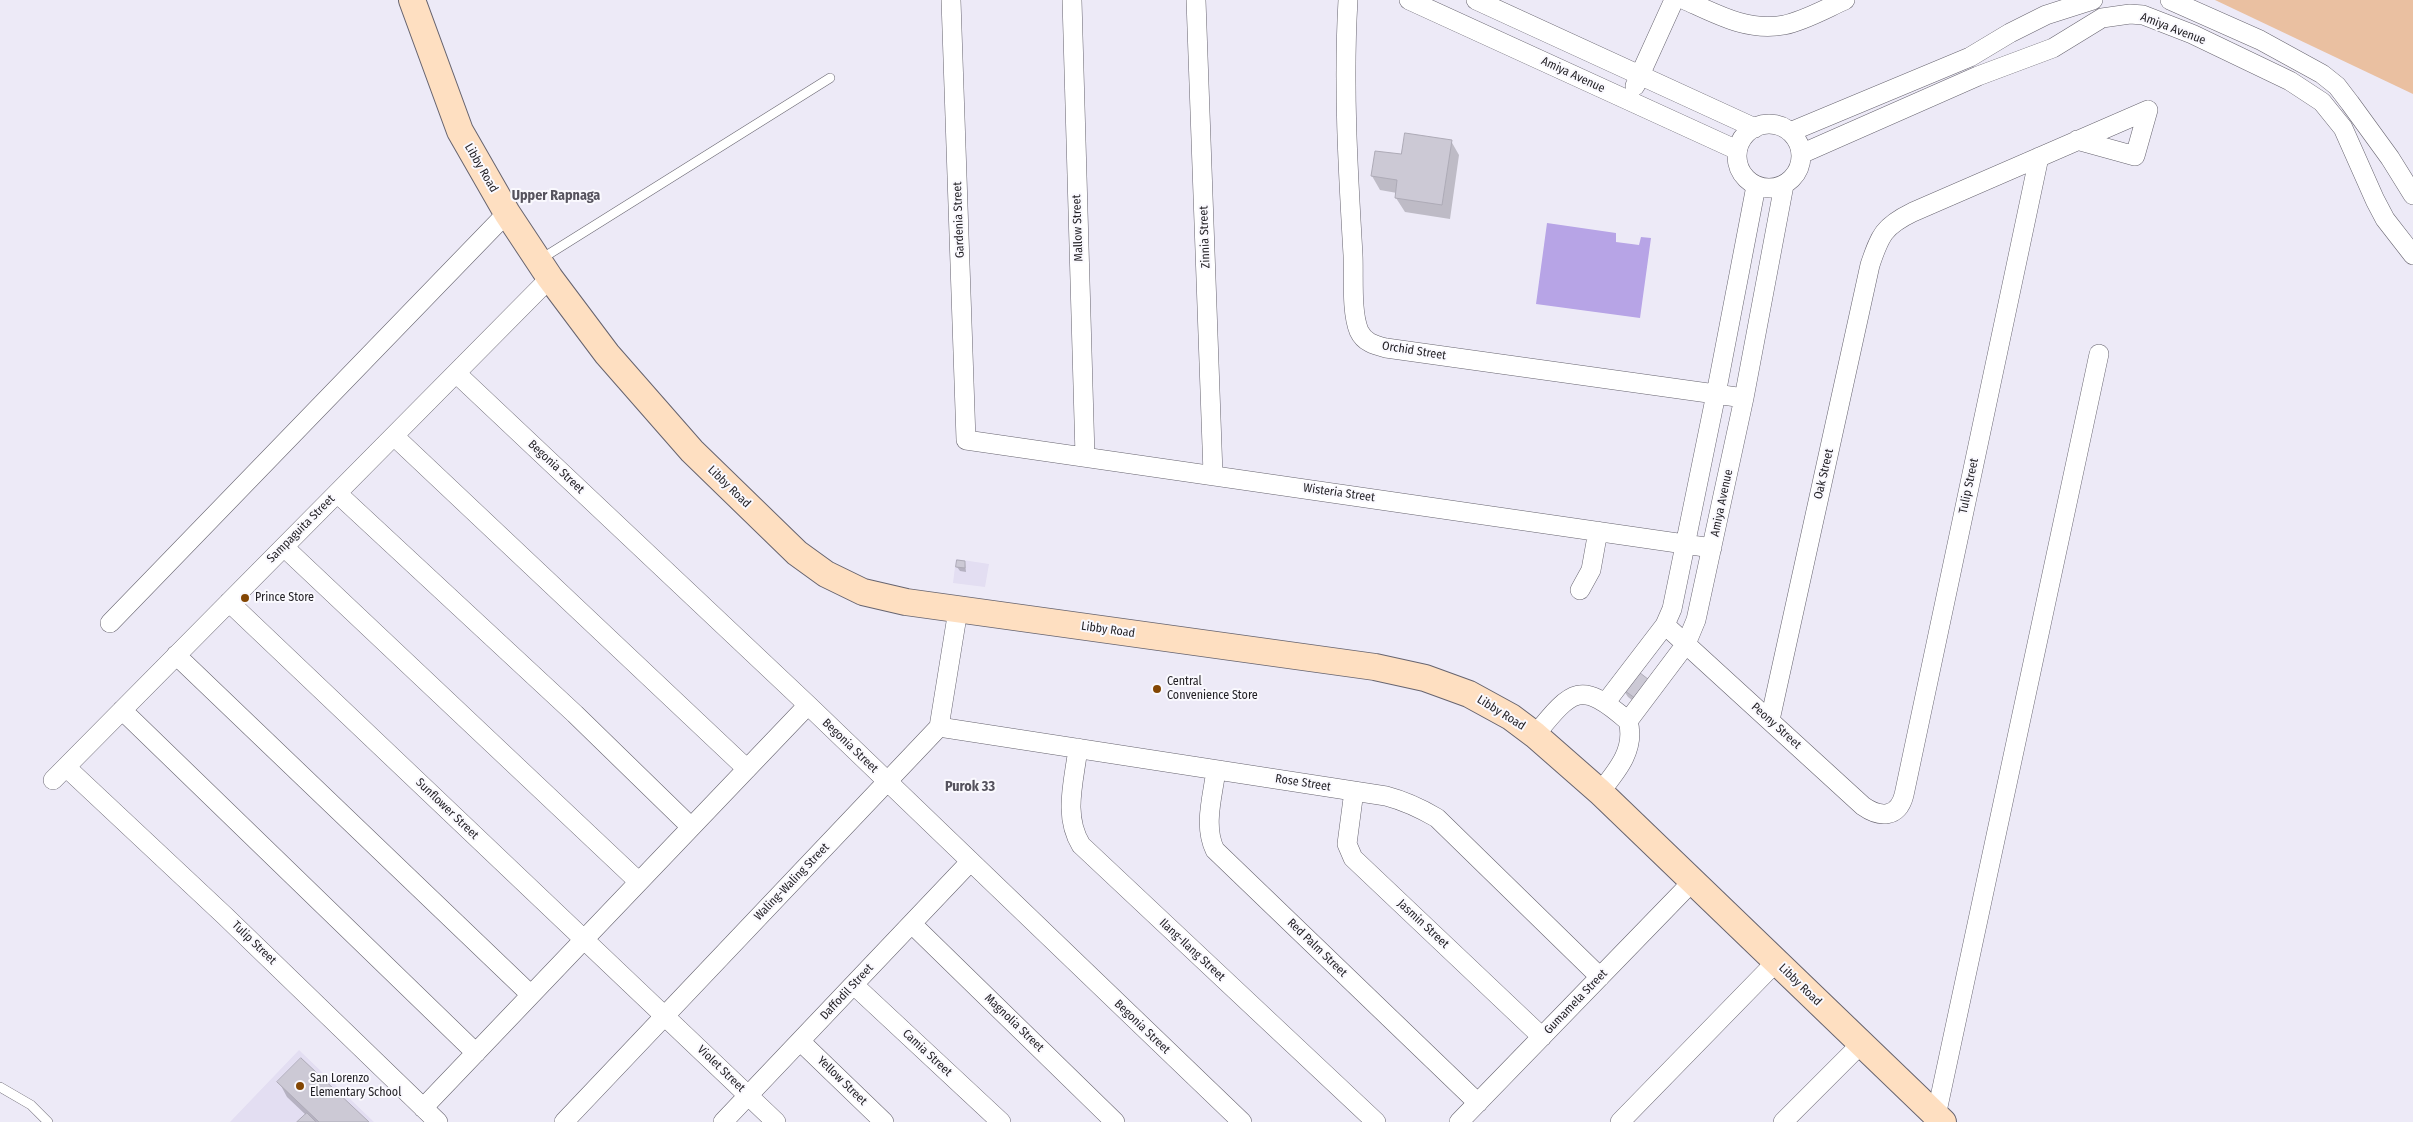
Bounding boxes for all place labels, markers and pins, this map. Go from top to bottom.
place label: Prince Store [255,591,314,605]
marker: Prince Store [239,592,251,604]
place label: Central Convenience Store [1167,675,1258,703]
marker: Central Convenience Store [1151,683,1163,695]
place label: San Lorenzo Elementary School [310,1072,401,1100]
marker: San Lorenzo Elementary School [294,1080,306,1092]

